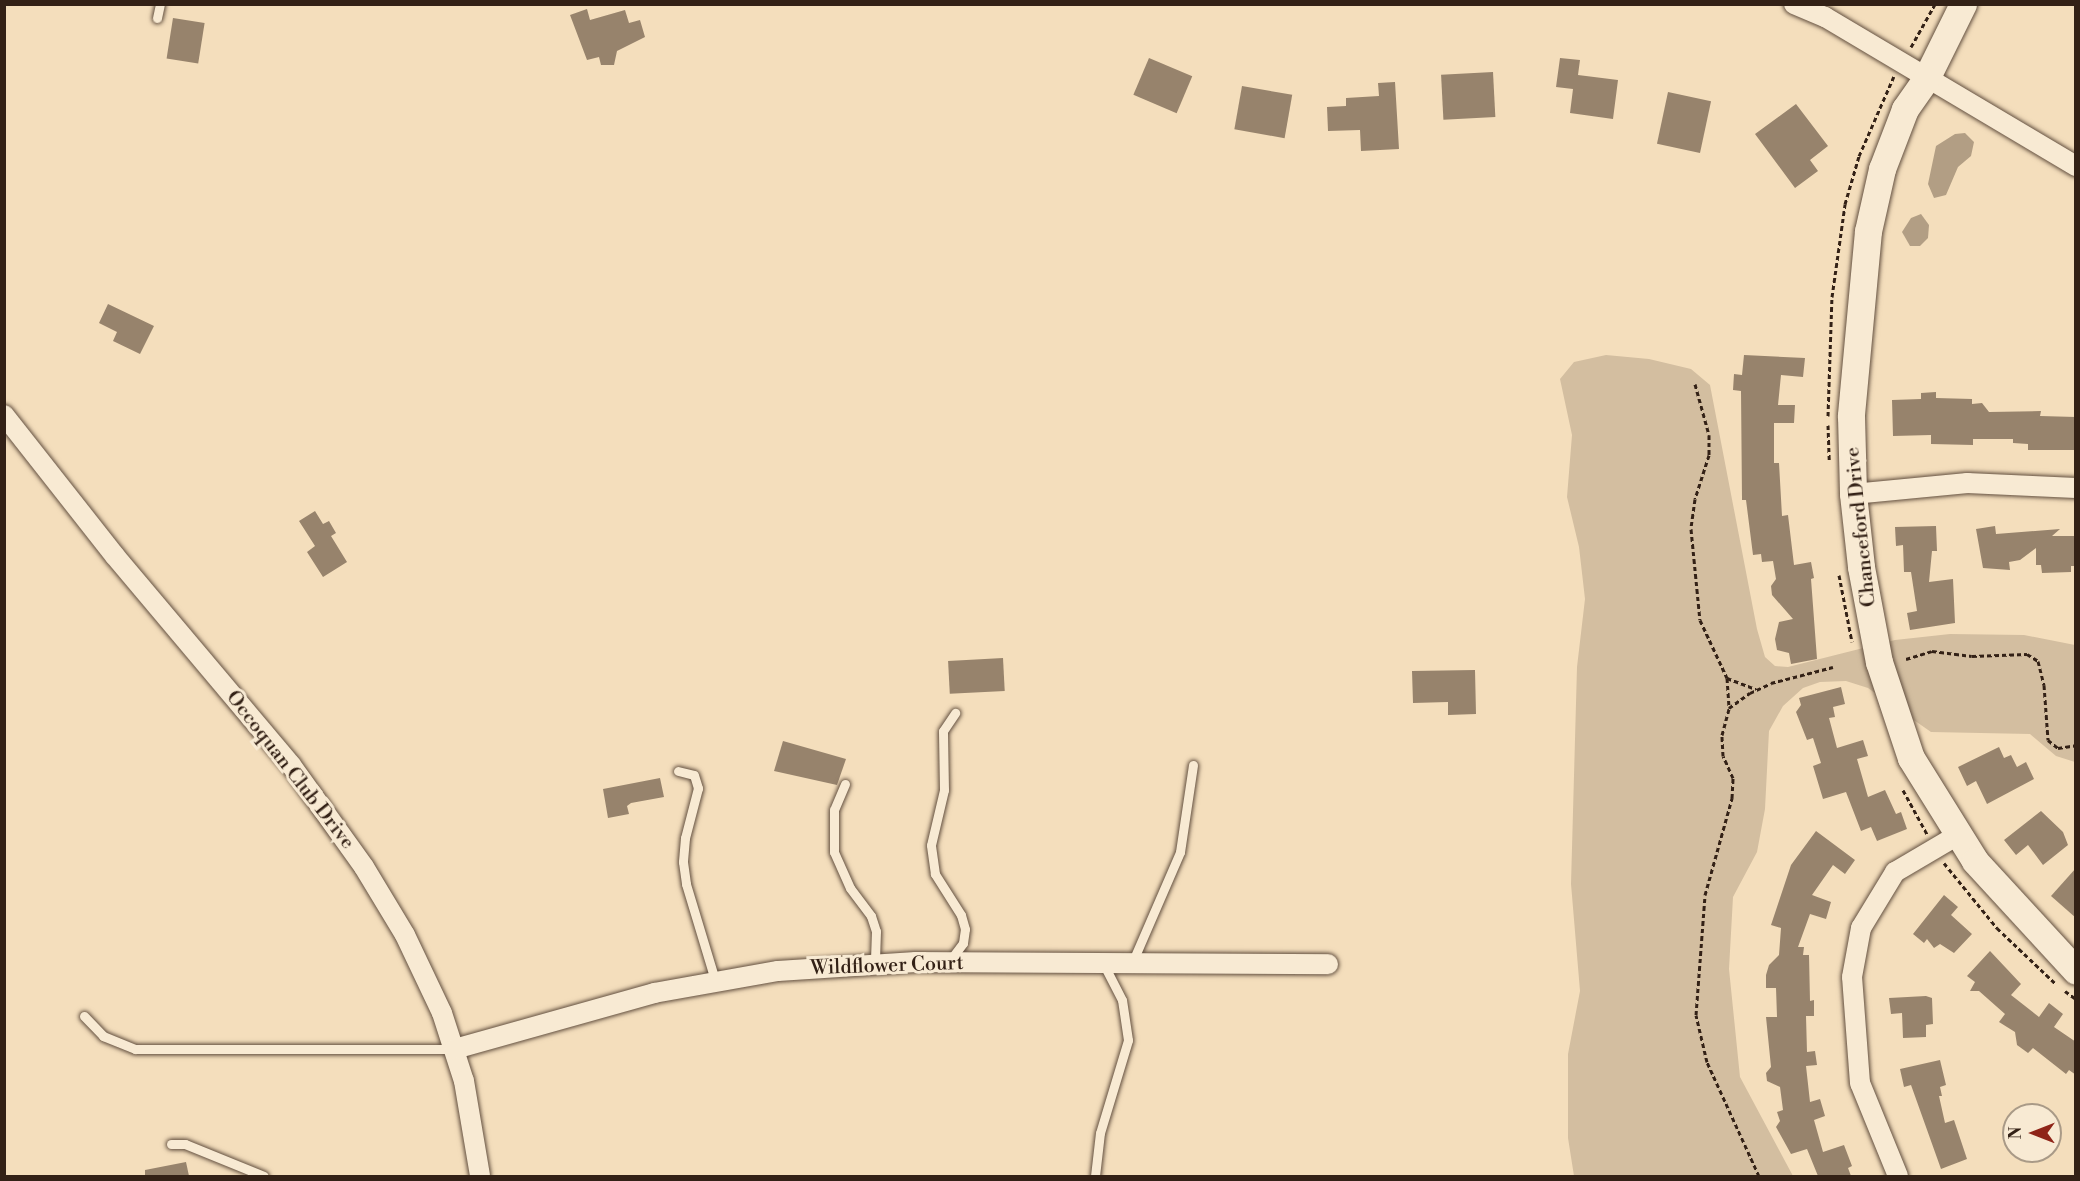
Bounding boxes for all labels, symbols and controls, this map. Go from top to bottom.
street label: Chanceford Drive [1841,446,1881,608]
street label: Occoquan Club Drive [221,686,359,854]
street label: Wildflower Court [810,951,964,981]
north arrow [2002,1103,2062,1163]
text: N [2006,1127,2026,1139]

